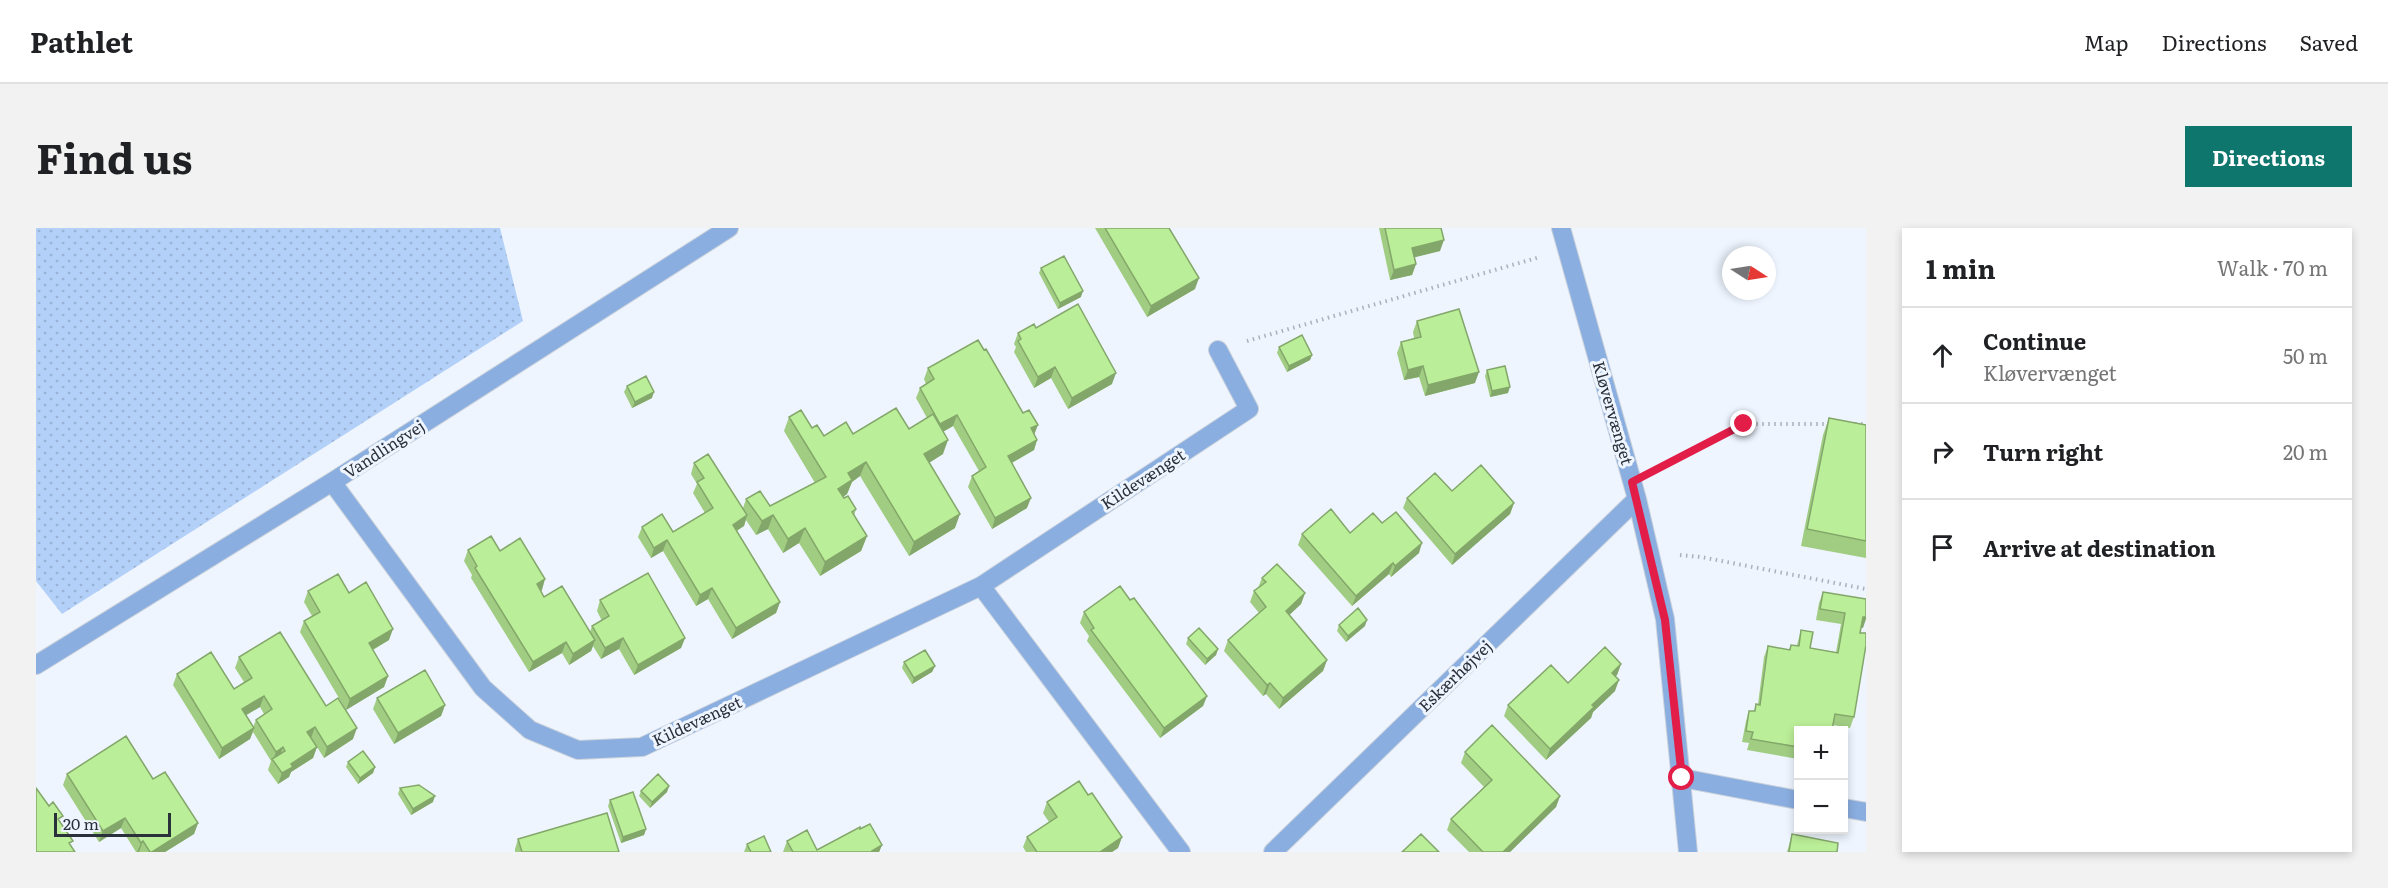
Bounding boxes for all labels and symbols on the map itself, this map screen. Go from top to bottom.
north arrow [1722,246,1776,300]
street label: Kløvervænget [1588,358,1640,468]
route end [1730,410,1756,436]
street label: Vandlingvej [338,413,429,483]
street label: Kildevænget [1096,442,1190,514]
street label: Eskærhøjvej [1412,634,1496,717]
street label: Kildevænget [648,689,746,751]
route start [1668,764,1694,790]
scale bar [54,810,171,838]

